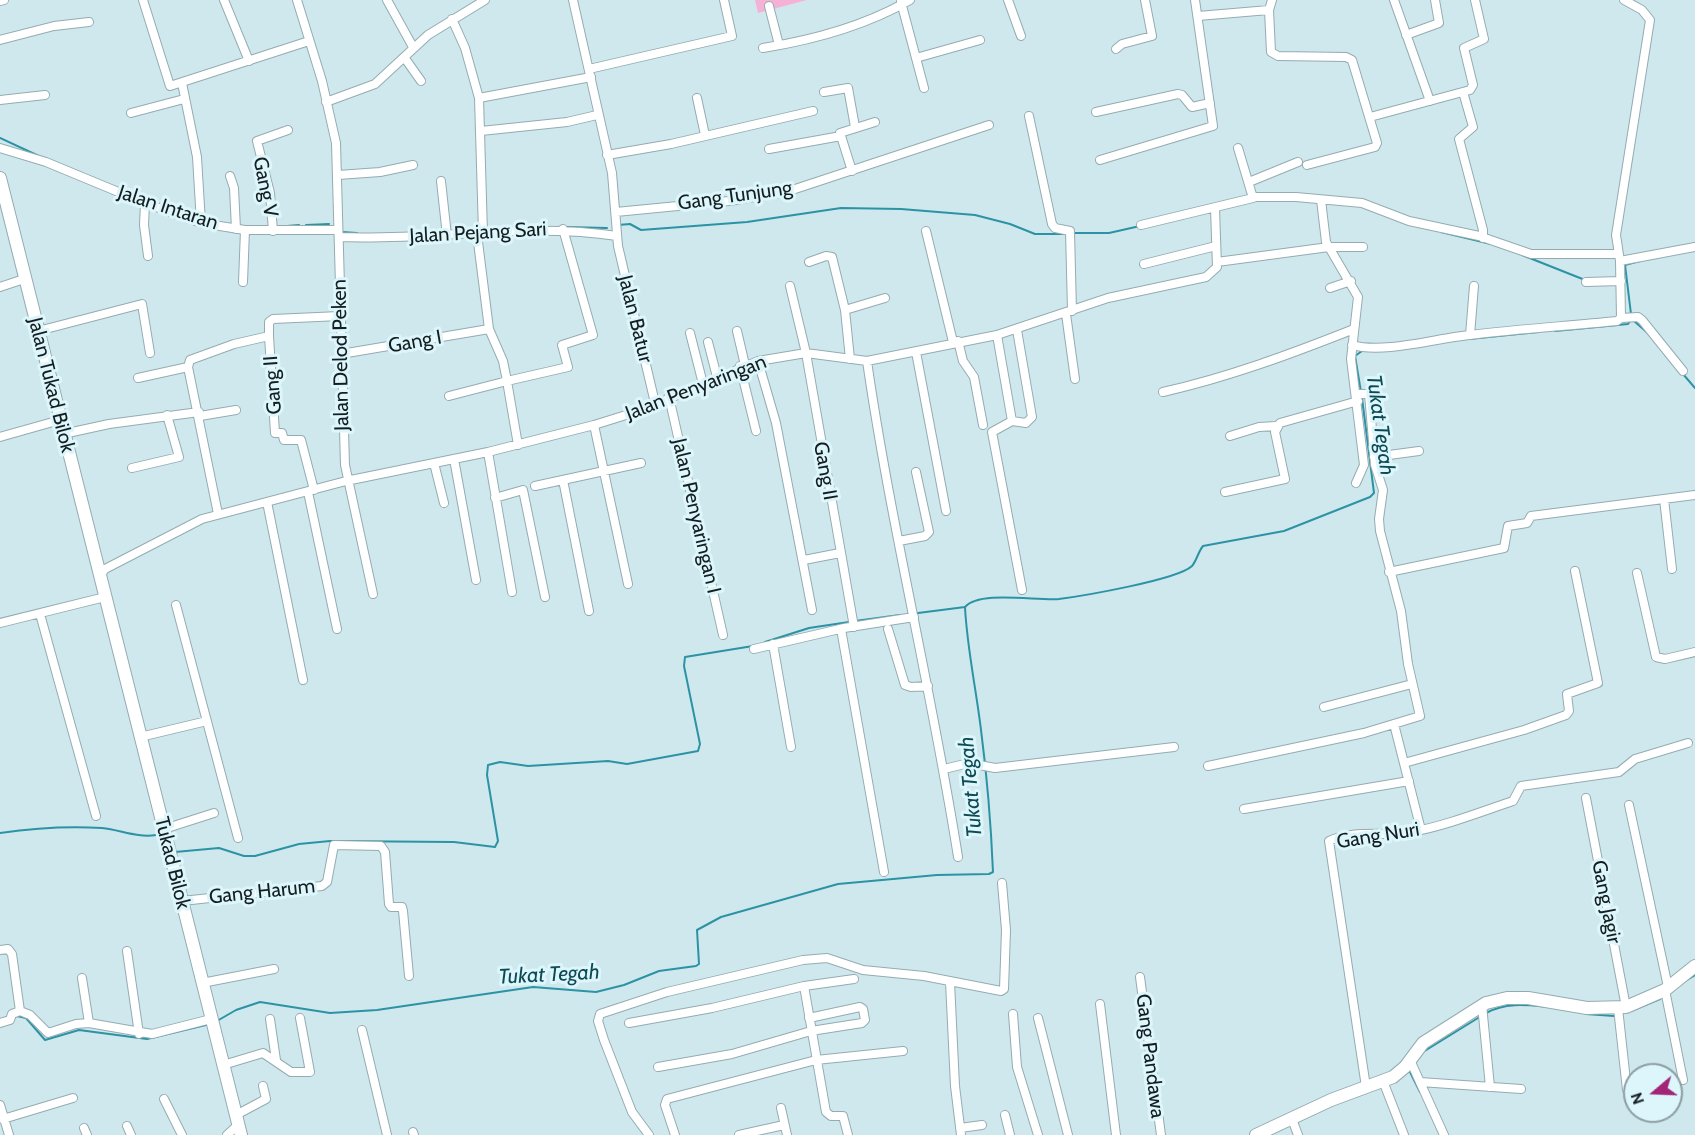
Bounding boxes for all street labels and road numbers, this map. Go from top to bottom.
street label: Gang V [247,155,283,219]
street label: Gang Tunjung [676,176,794,216]
street label: Jalan Intaran [115,181,221,235]
street label: Jalan Pejang Sari [409,217,547,249]
street label: Jalan Batur [613,273,657,365]
street label: Jalan Delod Peken [328,279,354,431]
street label: Jalan Tukad Bilok [23,315,79,455]
street label: Gang I [386,326,444,358]
street label: Jalan Penyaringan [622,350,770,426]
street label: Gang II [259,355,287,415]
street label: Jalan Penyaringan I [666,436,726,596]
street label: Gang II [808,440,842,502]
street label: Tukad Bilok [149,814,195,912]
street label: Gang Nuri [1335,818,1421,854]
street label: Gang Jagir [1586,858,1626,946]
street label: Gang Harum [208,874,316,910]
street label: Gang Pandawa [1130,992,1170,1120]

